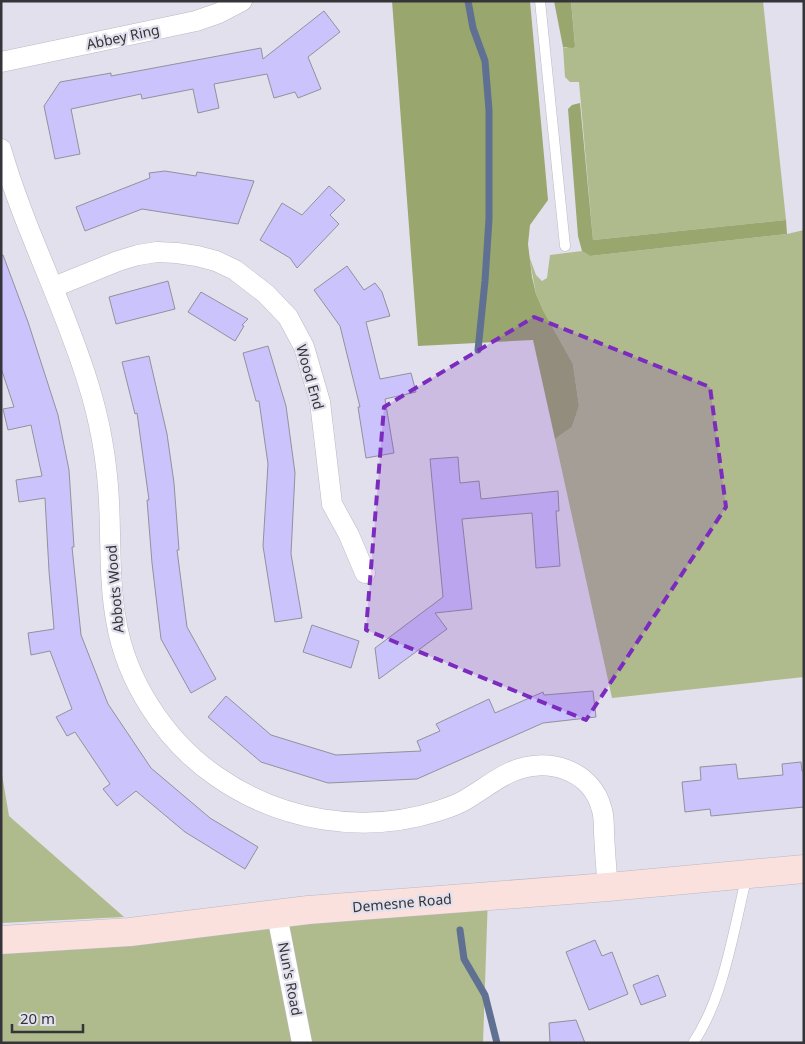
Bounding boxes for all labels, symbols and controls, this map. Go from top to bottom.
street label: Abbey Ring [85,20,161,54]
street label: Wood End [292,342,329,412]
street label: Abbots Wood [101,544,128,634]
street label: Demesne Road [351,889,452,916]
street label: Nun's Road [274,941,307,1017]
scale bar [12,1002,84,1034]
text: 20 m [20,1008,55,1028]

